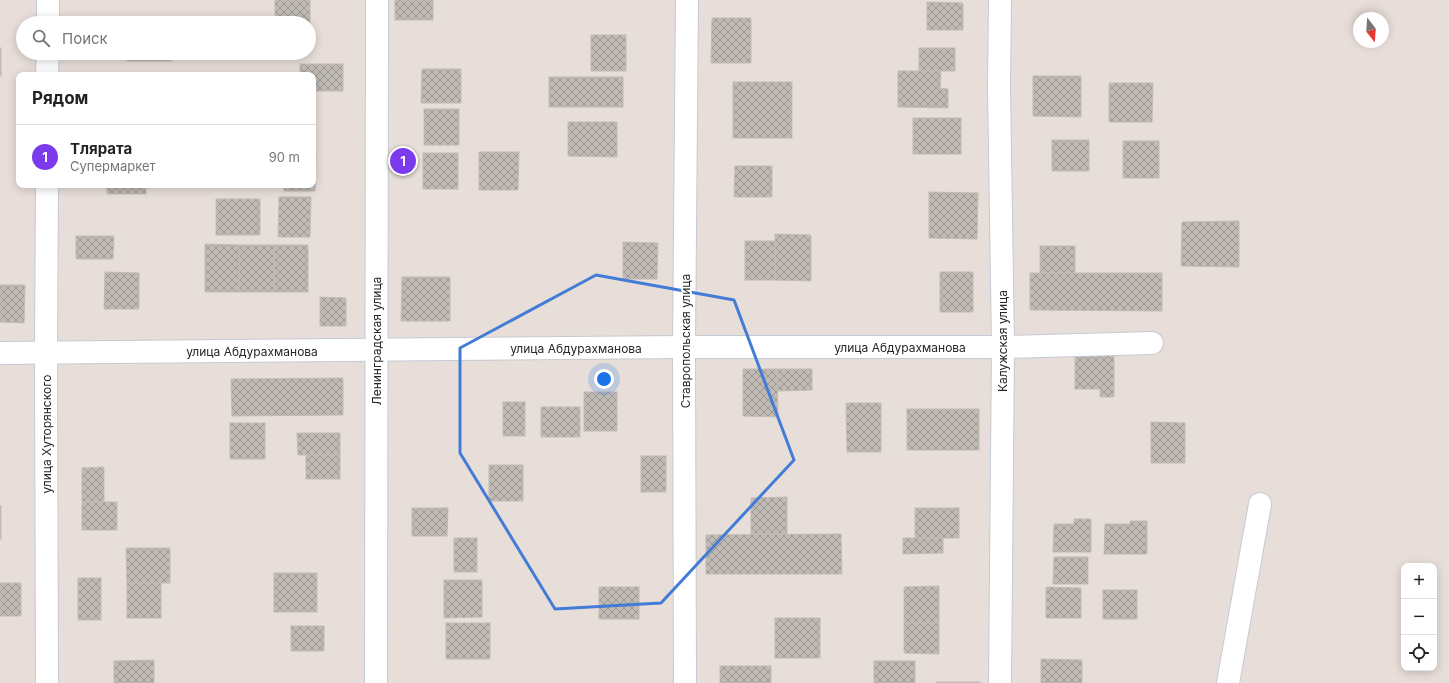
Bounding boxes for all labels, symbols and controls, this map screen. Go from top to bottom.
north arrow [1353,12,1389,48]
search box [16,16,316,60]
icon: search [30,27,52,49]
text: Поиск [62,29,108,48]
text: Рядом [32,88,88,108]
text: Тлярата [70,139,132,158]
pin: 1 [390,146,416,176]
text: 1 [42,149,48,165]
text: 90 m [269,149,300,165]
text: Супермаркет [70,158,156,174]
street label: Ставропольская улица [678,274,693,408]
street label: Ленинградская улица [369,277,384,405]
street label: Калужская улица [995,290,1010,392]
street label: улица Абдурахманова [834,340,966,355]
street label: улица Абдурахманова [510,341,642,356]
street label: улица Абдурахманова [186,344,318,359]
your location [594,369,614,389]
street label: улица Хуторянского [39,375,54,493]
map controls [1401,563,1437,671]
button: + [1401,563,1437,599]
button: − [1401,599,1437,635]
button: locate [1401,635,1437,671]

